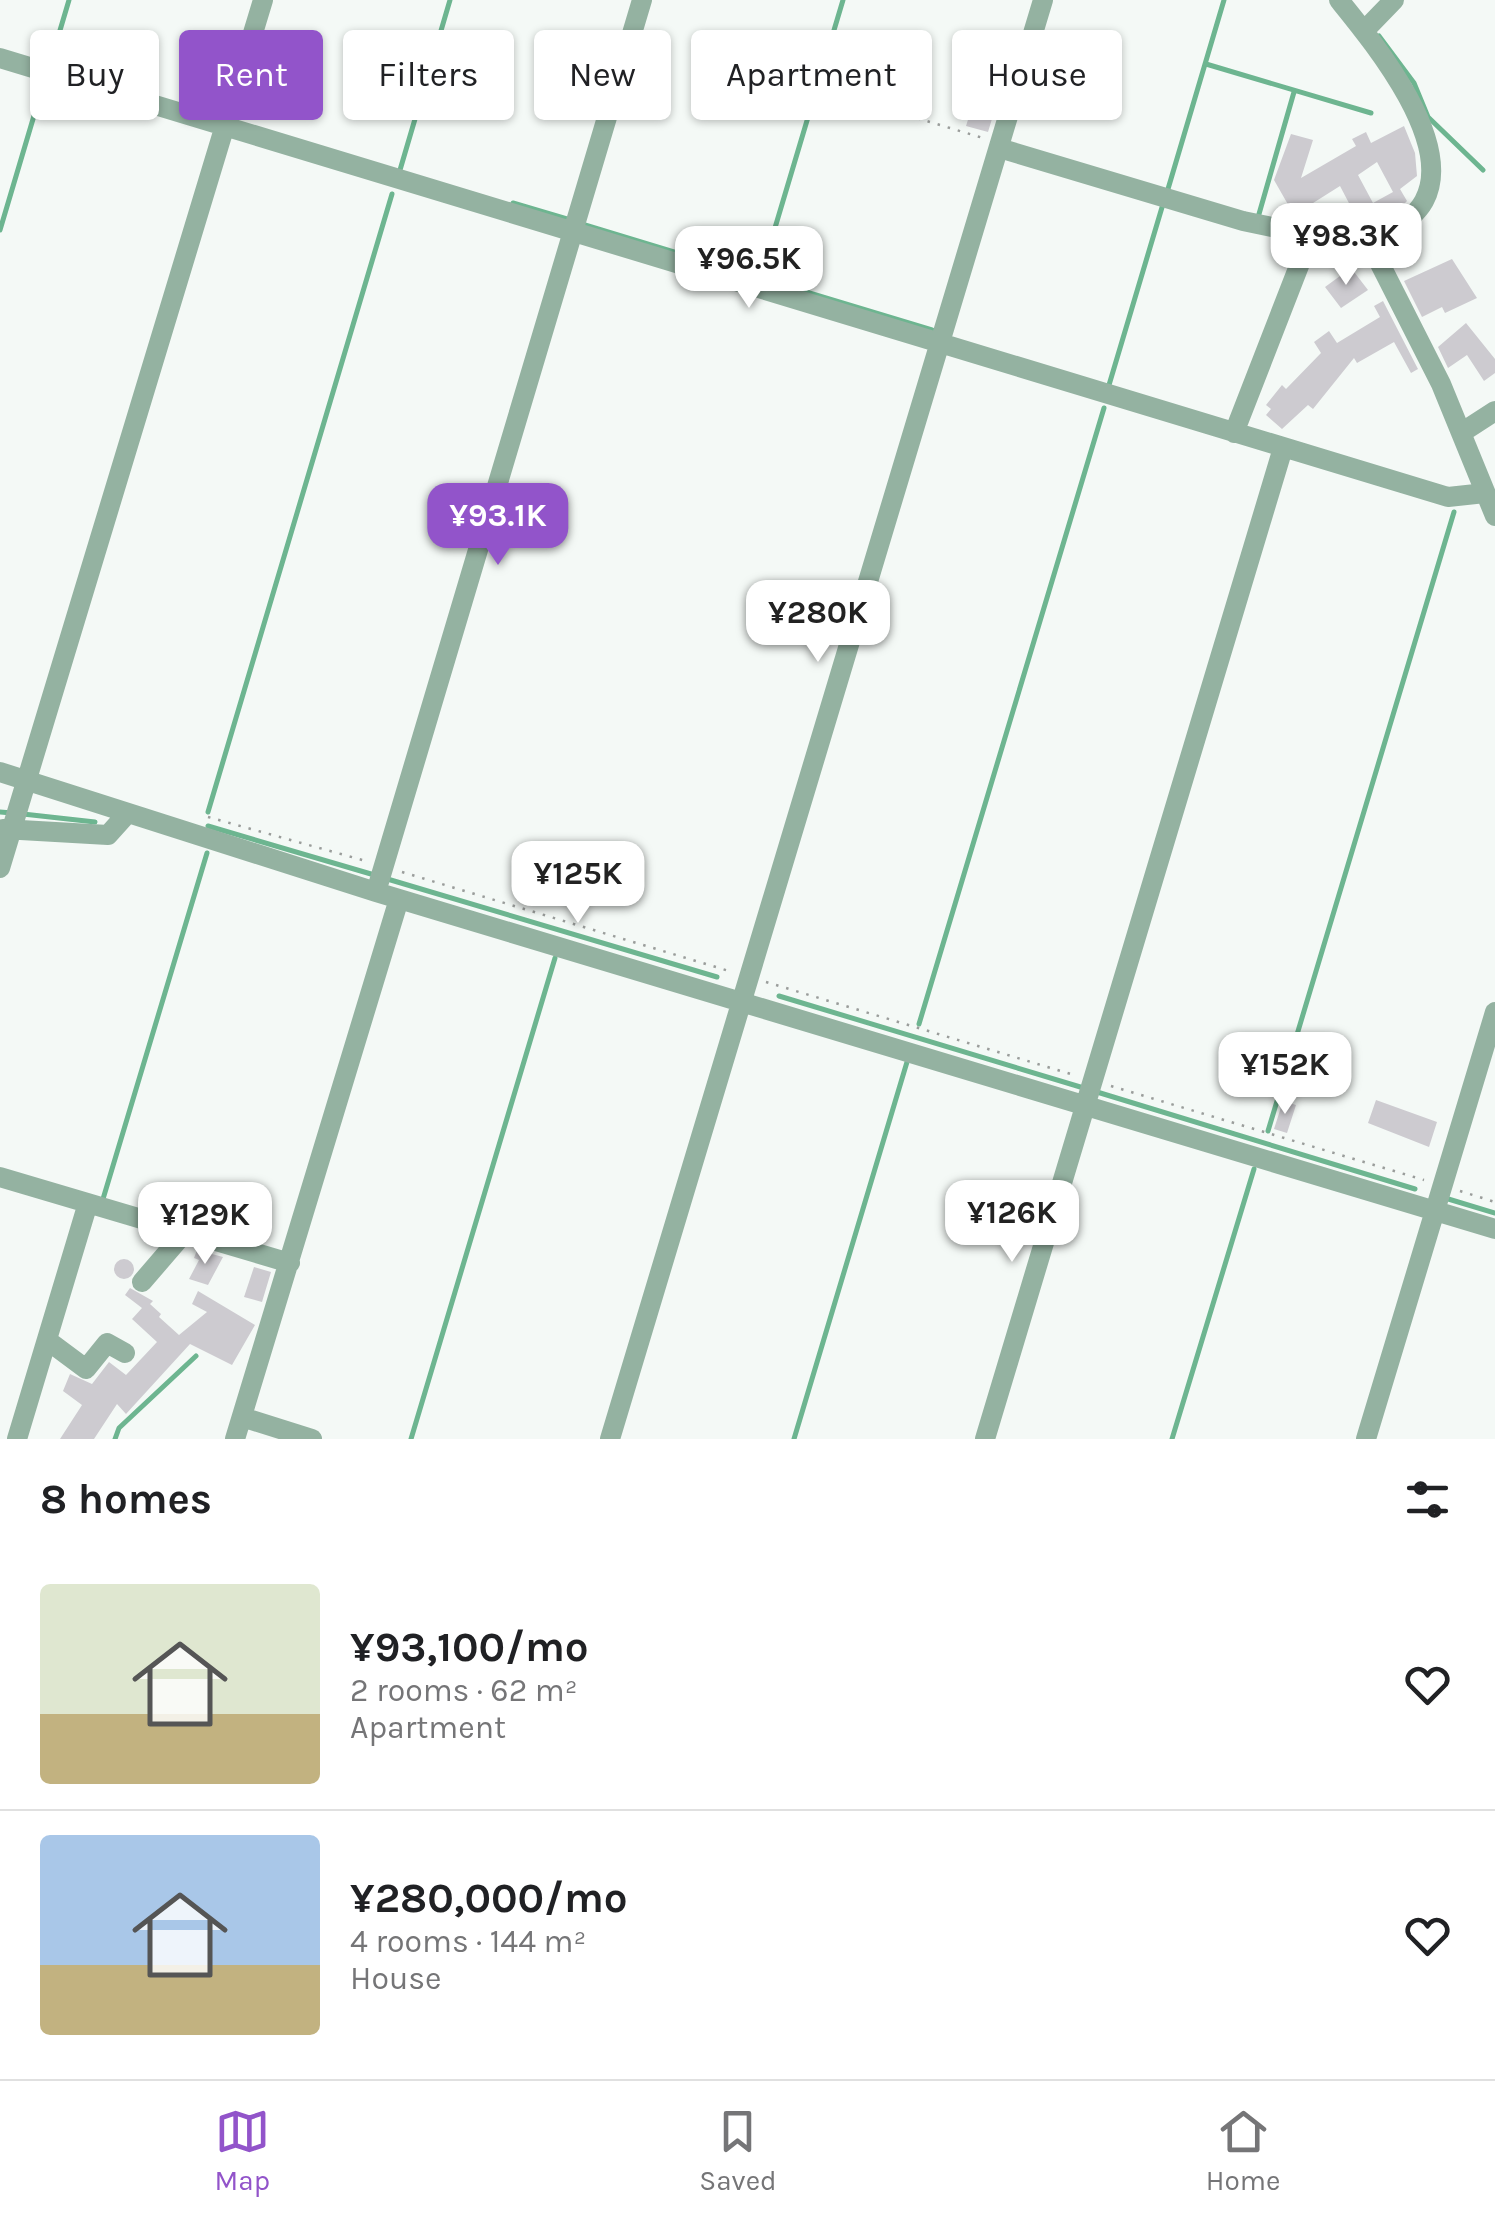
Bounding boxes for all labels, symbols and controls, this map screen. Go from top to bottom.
chip: Buy [30,30,159,120]
chip: Rent [179,30,323,120]
chip: Filters [343,30,514,120]
chip: New [534,30,671,120]
chip: Apartment [691,30,932,120]
chip: House [952,30,1122,120]
pin: ¥98.3K [1265,203,1427,288]
text: ¥98.3K [1293,217,1399,254]
pin: ¥96.5K [668,226,830,311]
text: ¥96.5K [697,240,801,277]
pin: ¥93.1K [417,483,579,568]
text: ¥93.1K [449,497,547,534]
pin: ¥280K [748,580,888,665]
text: ¥280K [768,594,868,631]
pin: ¥125K [508,841,648,926]
text: ¥125K [533,855,623,892]
pin: ¥152K [1215,1032,1355,1117]
text: ¥152K [1240,1046,1330,1083]
pin: ¥126K [942,1180,1082,1265]
pin: ¥129K [135,1182,275,1267]
text: ¥126K [967,1194,1057,1231]
text: ¥129K [160,1196,250,1233]
icon: filters [1400,1472,1455,1527]
text: 8 homes [40,1474,212,1524]
text: ¥93,100/mo [350,1622,589,1672]
icon: home [120,1624,240,1744]
icon: heart [1400,1657,1455,1712]
text: 2 rooms · 62 m² [350,1672,578,1709]
text: Apartment [350,1709,506,1746]
text: ¥280,000/mo [350,1873,628,1923]
icon: home [120,1875,240,1995]
icon: heart [1400,1908,1455,1963]
text: 4 rooms · 144 m² [350,1923,586,1960]
text: House [350,1960,442,1997]
tab: Map [215,2104,270,2197]
tab: Saved [699,2104,777,2197]
tab: Home [1206,2104,1280,2197]

